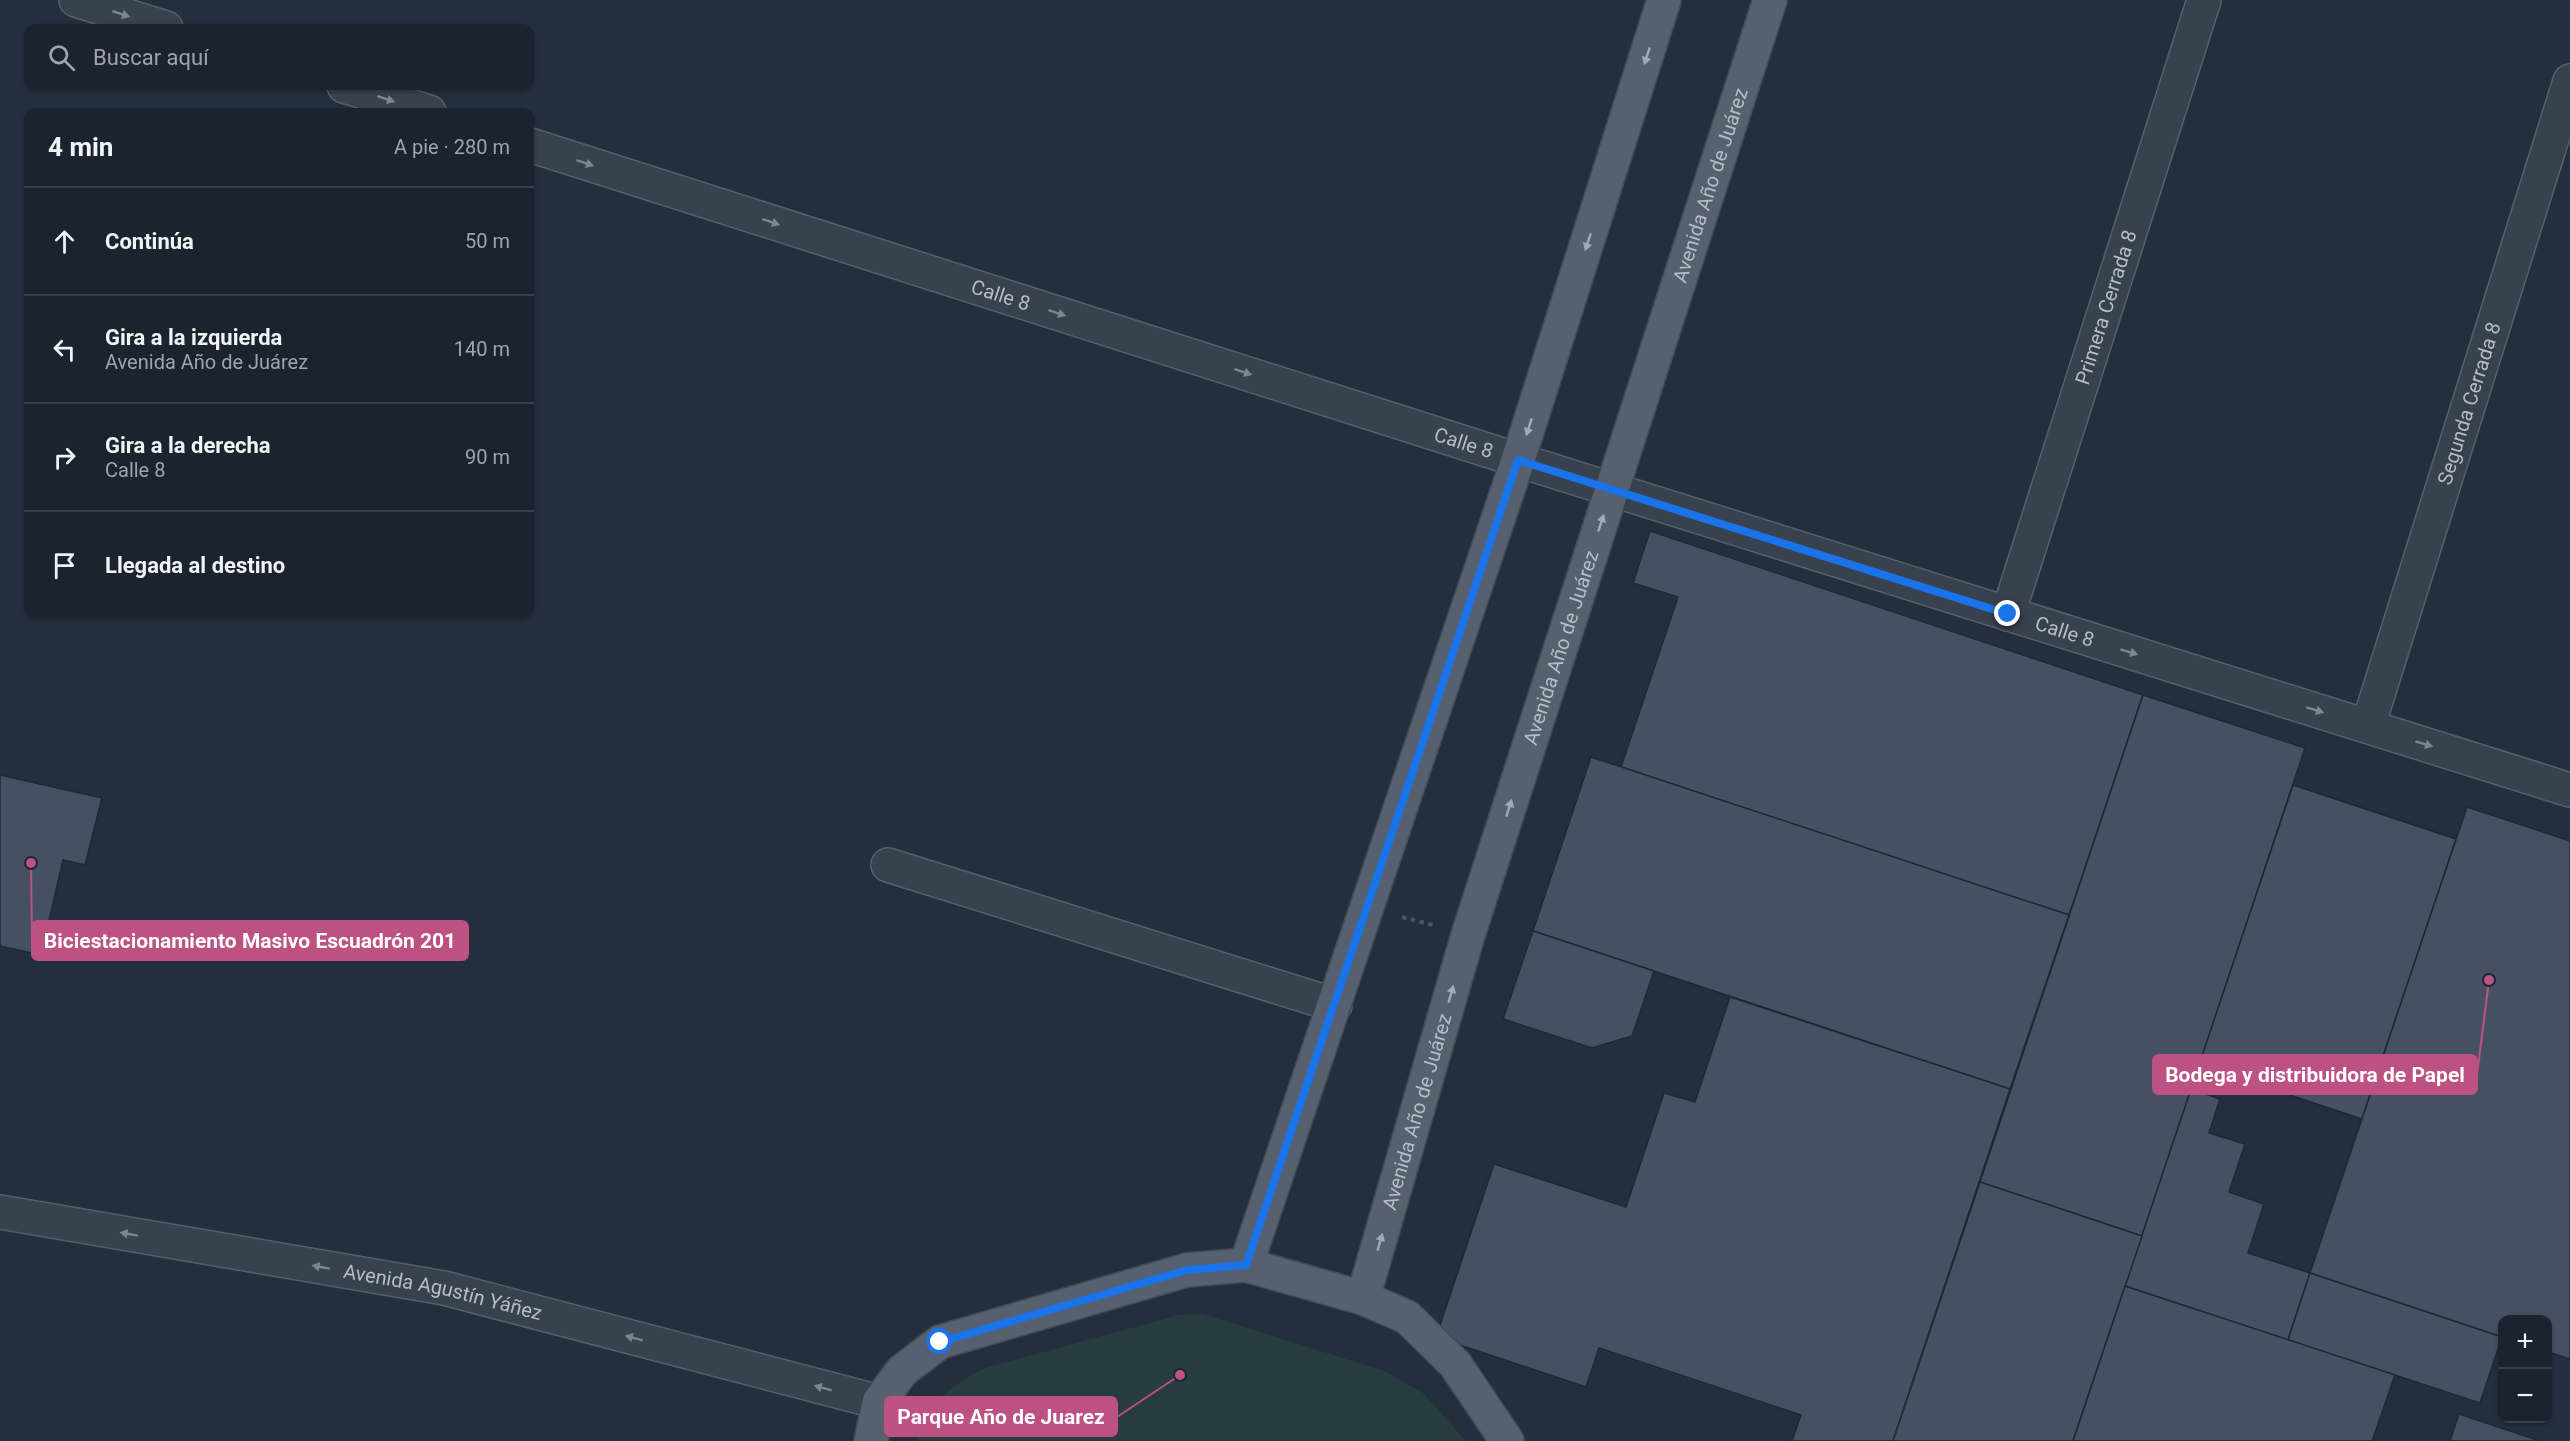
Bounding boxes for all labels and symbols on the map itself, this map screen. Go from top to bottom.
one-way arrow [112,10,130,19]
one-way arrow [1642,47,1651,65]
street label: Avenida Año de Juárez [1668,85,1753,285]
one-way arrow [377,95,395,104]
one-way arrow [576,158,594,168]
one-way arrow [762,218,780,227]
street label: Primera Cerrada 8 [2070,227,2142,387]
one-way arrow [1582,233,1592,251]
street label: Calle 8 [968,274,1033,316]
one-way arrow [1048,309,1066,318]
street label: Segunda Cerrada 8 [2432,319,2506,488]
one-way arrow [1234,368,1252,378]
one-way arrow [1523,418,1533,436]
street label: Calle 8 [1431,422,1496,463]
one-way arrow [1597,514,1606,532]
street label: Avenida Año de Juárez [1518,547,1604,748]
route end [1994,600,2020,626]
street label: Calle 8 [2032,611,2097,652]
one-way arrow [2120,648,2138,657]
one-way arrow [2306,706,2324,715]
one-way arrow [2415,740,2433,749]
one-way arrow [1505,799,1514,817]
callout: Biciestacionamiento Masivo Escuadrón 201 [32,921,468,960]
text: Biciestacionamiento Masivo Escuadrón 201 [44,929,456,953]
one-way arrow [1447,985,1456,1003]
street label: Avenida Año de Juárez [1377,1011,1457,1213]
callout: Bodega y distribuidora de Papel [2153,1055,2477,1094]
text: Bodega y distribuidora de Papel [2165,1063,2465,1087]
one-way arrow [119,1229,138,1238]
one-way arrow [1375,1233,1385,1251]
street label: Avenida Agustín Yáñez [342,1259,545,1325]
one-way arrow [312,1262,331,1271]
route start [926,1328,952,1354]
one-way arrow [625,1333,643,1342]
one-way arrow [813,1382,832,1392]
callout: Parque Año de Juarez [885,1397,1117,1436]
text: Parque Año de Juarez [897,1405,1105,1429]

